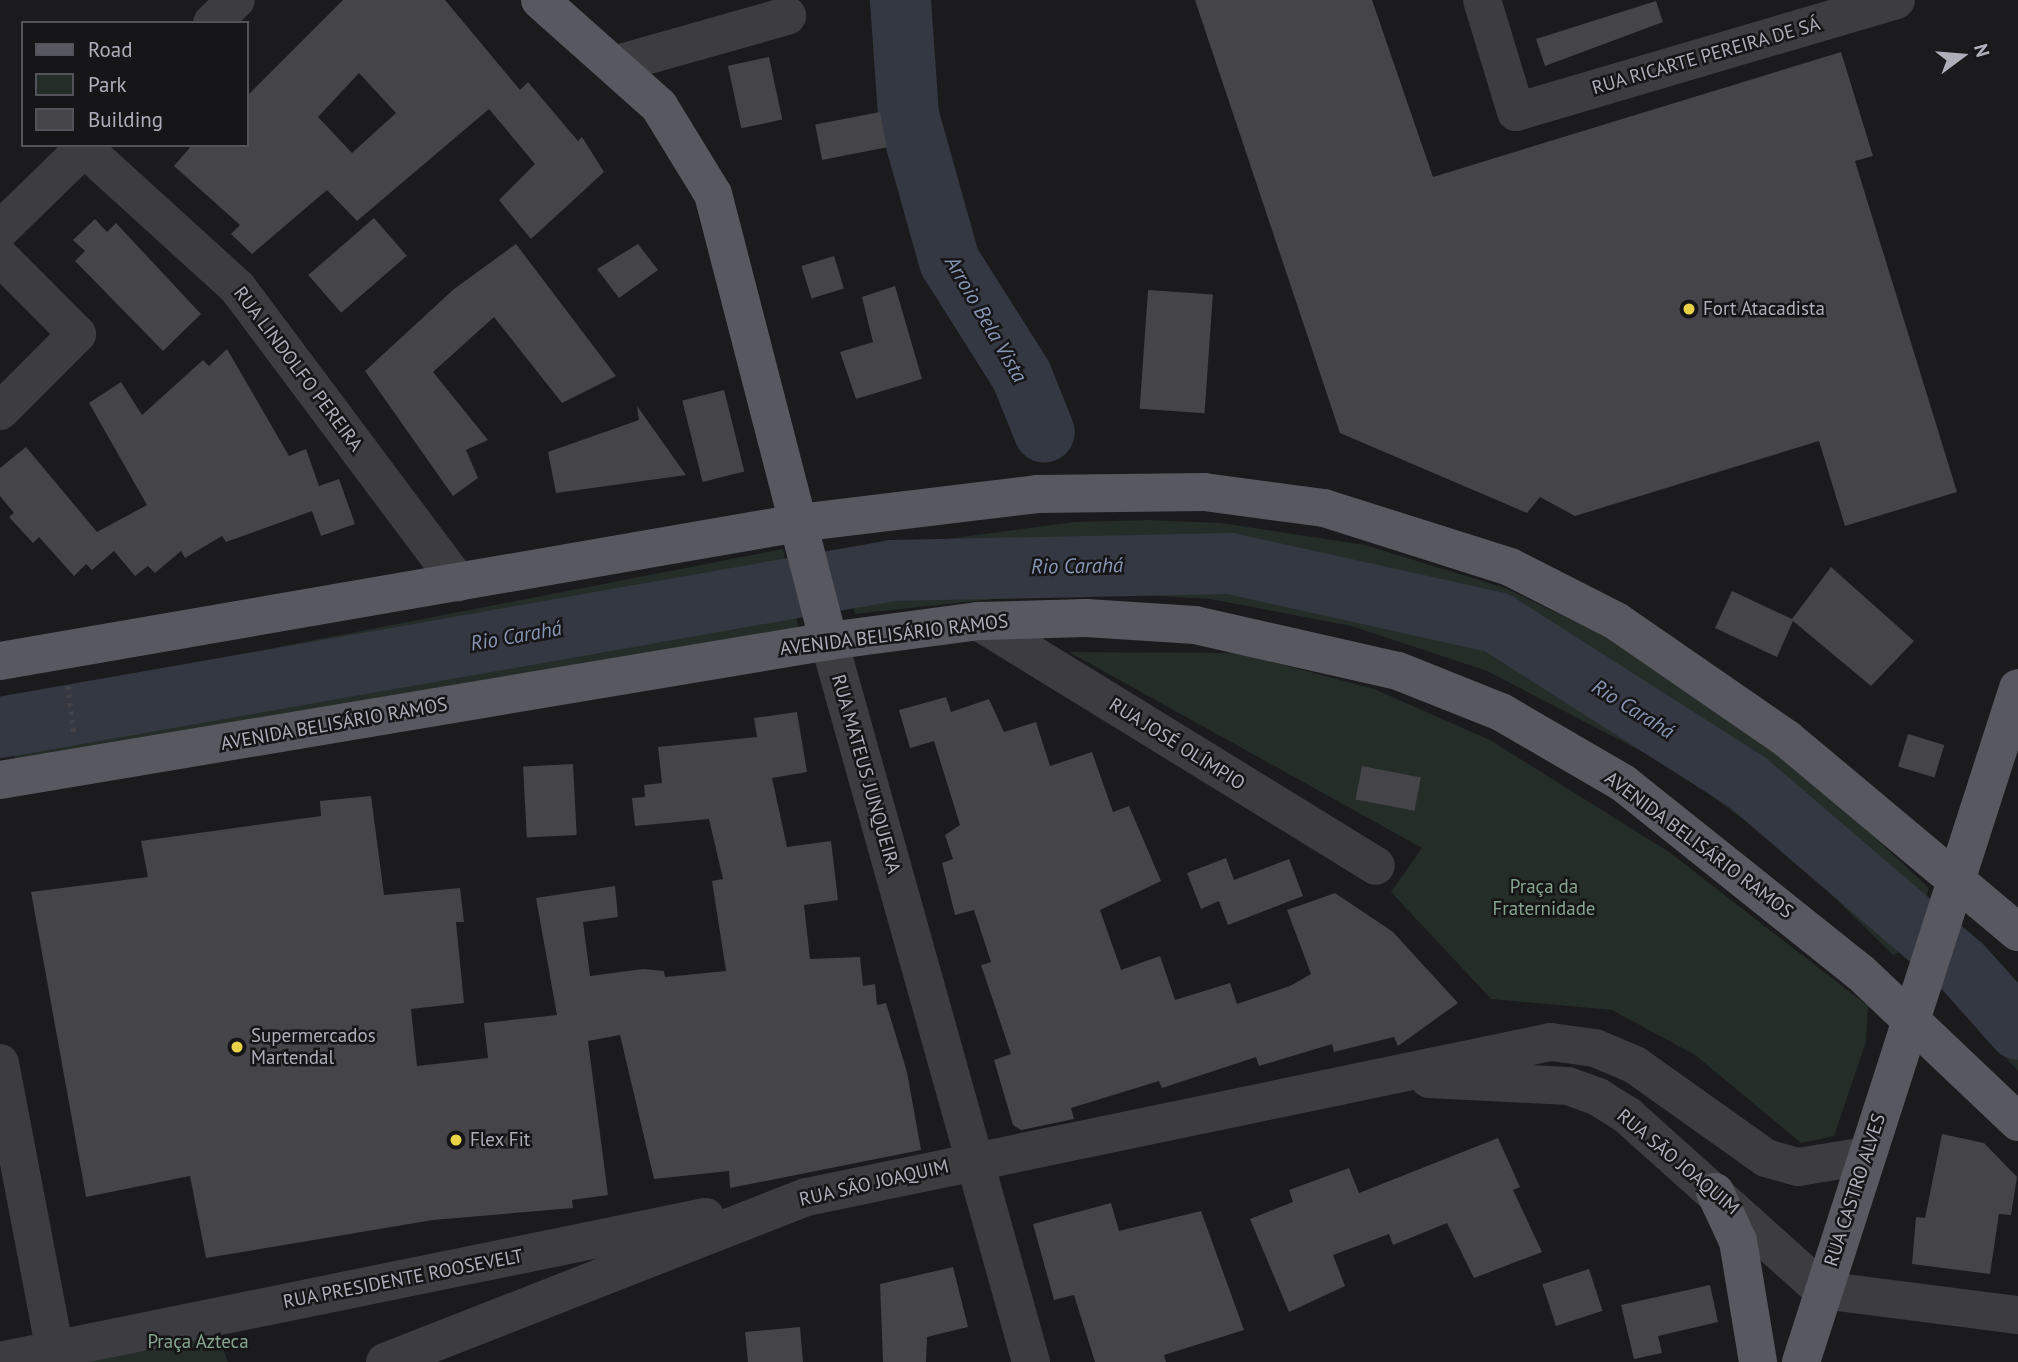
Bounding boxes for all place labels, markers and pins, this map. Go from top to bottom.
place label: Fort Atacadista [1703,298,1825,320]
marker: Fort Atacadista [1681,301,1697,317]
place label: Supermercados Martendal [251,1025,376,1069]
marker: Supermercados Martendal [229,1039,245,1055]
place label: Flex Fit [470,1129,531,1151]
marker: Flex Fit [448,1132,464,1148]

